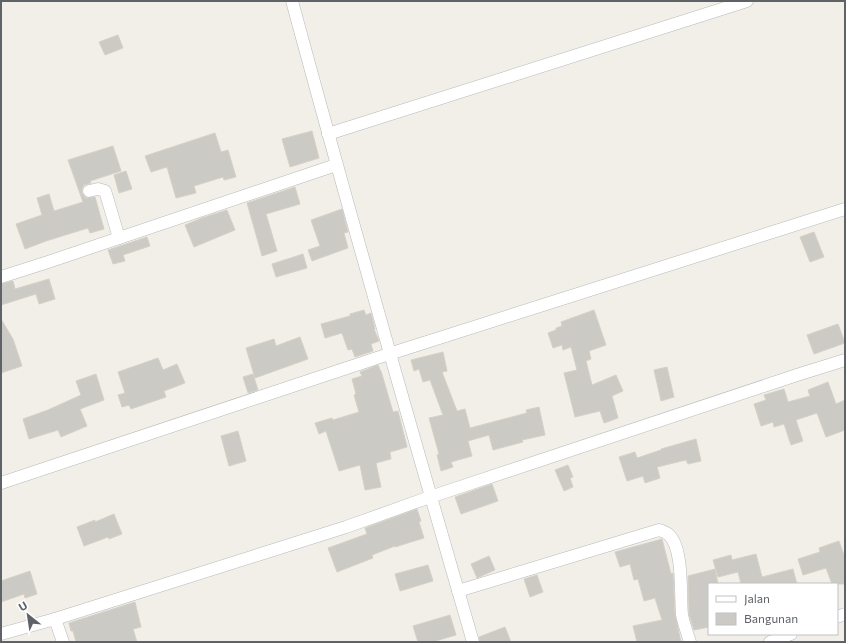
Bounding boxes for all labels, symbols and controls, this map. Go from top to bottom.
legend [708,583,838,635]
text: Jalan [744,591,770,606]
north arrow [8,595,48,635]
text: U [16,598,29,614]
text: Bangunan [744,611,798,625]

